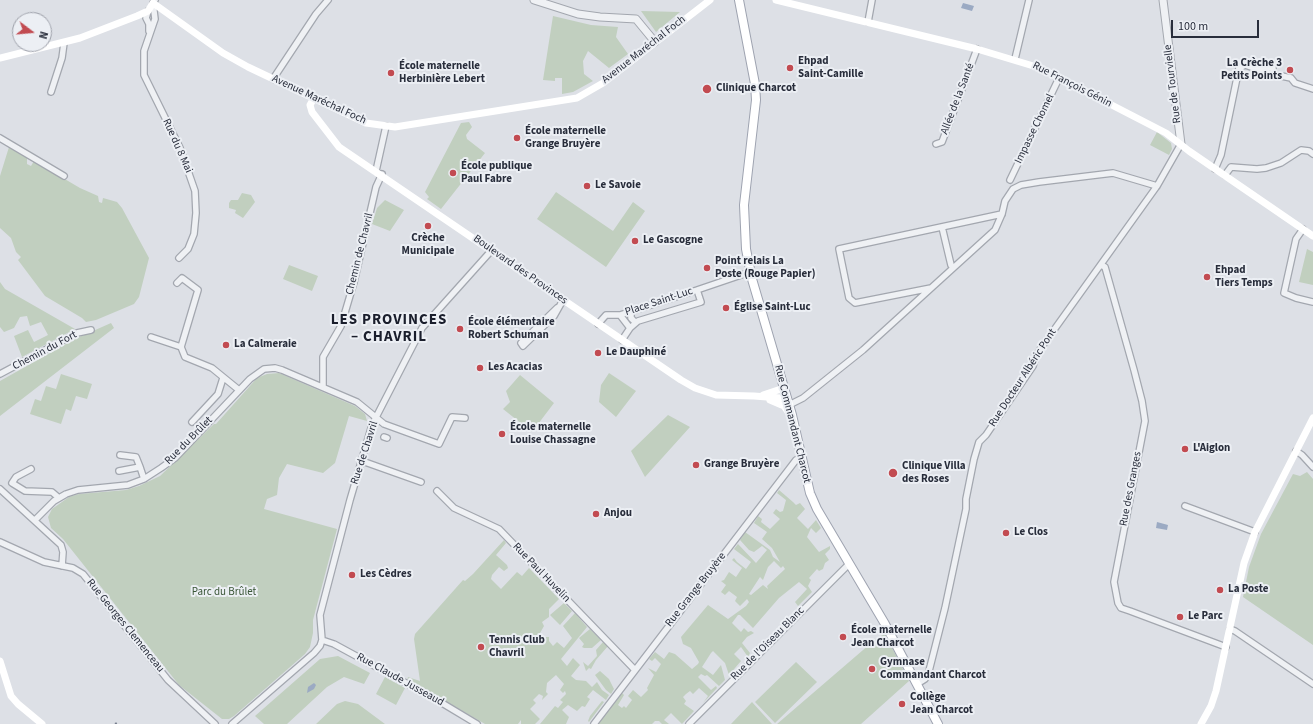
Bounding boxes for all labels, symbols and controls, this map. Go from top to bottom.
north arrow [12,12,52,52]
scale bar [1173,12,1261,38]
street label: Avenue Maréchal Foch [600,13,688,87]
text: 100 m [1178,18,1208,35]
text: N [35,30,51,41]
street label: Rue de Tourvielle [1162,44,1184,124]
place label: Ehpad Saint-Camille [798,55,863,81]
place label: La Crèche 3 Petits Points [1221,57,1282,83]
street label: Rue François Génin [1030,59,1114,111]
place label: École maternelle Herbinière Lebert [399,60,485,86]
street label: Allée de la Santé [938,61,978,137]
marker: Ehpad Saint-Camille [785,63,795,73]
marker: La Crèche 3 Petits Points [1285,65,1295,75]
marker: École maternelle Herbinière Lebert [386,68,396,78]
street label: Avenue Maréchal Foch [270,72,368,128]
place label: Clinique Charcot [716,82,796,96]
marker: Clinique Charcot [701,83,713,95]
street label: Impasse Chomel [1012,92,1058,166]
street label: Rue du 8 Mai [159,117,195,175]
place label: École maternelle Grange Bruyère [525,125,606,151]
marker: École maternelle Grange Bruyère [512,133,522,143]
place label: École publique Paul Fabre [461,160,532,186]
marker: École publique Paul Fabre [448,168,458,178]
place label: Le Savoie [595,179,641,193]
marker: Le Savoie [582,181,592,191]
street label: Chemin de Chavril [343,212,377,296]
marker: Crèche Municipale [423,221,433,231]
place label: Crèche Municipale [402,232,454,258]
street label: Boulevard des Provinces [470,232,570,308]
place label: Le Gascogne [643,234,703,248]
marker: Le Gascogne [630,236,640,246]
place label: Point relais La Poste (Rouge Papier) [715,255,815,281]
marker: Point relais La Poste (Rouge Papier) [702,263,712,273]
place label: Ehpad Tiers Temps [1215,264,1273,290]
marker: Ehpad Tiers Temps [1202,272,1212,282]
street label: Place Saint-Luc [624,285,694,319]
place label: Église Saint-Luc [734,301,811,315]
marker: Église Saint-Luc [721,303,731,313]
district label: LES PROVINCES – CHAVRIL [331,312,447,347]
place label: École élémentaire Robert Schuman [468,316,555,342]
marker: École élémentaire Robert Schuman [455,324,465,334]
street label: Rue Docteur Albéric Pont [986,326,1060,430]
street label: Chemin du Fort [11,329,79,373]
place label: La Calmeraie [234,338,297,352]
marker: La Calmeraie [221,340,231,350]
place label: Le Dauphiné [606,346,666,360]
marker: Le Dauphiné [593,348,603,358]
place label: Les Acacias [488,361,542,375]
marker: Les Acacias [475,363,485,373]
street label: Rue Commandant Charcot [771,364,813,484]
street label: Rue du Brûlet [162,414,216,468]
street label: Rue de Chavril [349,420,381,486]
place label: École maternelle Louise Chassagne [510,421,596,447]
marker: École maternelle Louise Chassagne [497,429,507,439]
place label: L'Aiglon [1193,442,1230,456]
marker: L'Aiglon [1180,444,1190,454]
street label: Rue des Granges [1117,451,1145,527]
place label: Grange Bruyère [704,458,779,472]
marker: Grange Bruyère [691,460,701,470]
place label: Clinique Villa des Roses [902,460,966,486]
marker: Clinique Villa des Roses [887,467,899,479]
place label: Anjou [604,507,632,521]
marker: Anjou [591,509,601,519]
place label: Le Clos [1014,526,1048,540]
marker: Le Clos [1001,528,1011,538]
street label: Rue Paul Huvelin [509,541,573,605]
street label: Rue Grange Bruyère [663,550,729,630]
place label: Les Cèdres [360,568,412,582]
marker: Les Cèdres [347,570,357,580]
street label: Rue Georges Clemenceau [83,577,167,675]
place label: La Poste [1228,583,1268,597]
marker: La Poste [1215,585,1225,595]
park label: Parc du Brûlet [192,586,256,600]
street label: Rue de l'Oiseau Blanc [728,604,808,684]
place label: Le Parc [1188,610,1223,624]
marker: Le Parc [1175,612,1185,622]
place label: École maternelle Jean Charcot [851,624,932,650]
marker: École maternelle Jean Charcot [838,632,848,642]
place label: Tennis Club Chavril [489,634,545,660]
marker: Tennis Club Chavril [476,642,486,652]
street label: Rue Claude Jusseaud [354,651,446,709]
place label: Gymnase Commandant Charcot [880,656,986,682]
marker: Gymnase Commandant Charcot [867,664,877,674]
place label: Collège Jean Charcot [910,691,973,717]
marker: Collège Jean Charcot [897,699,907,709]

